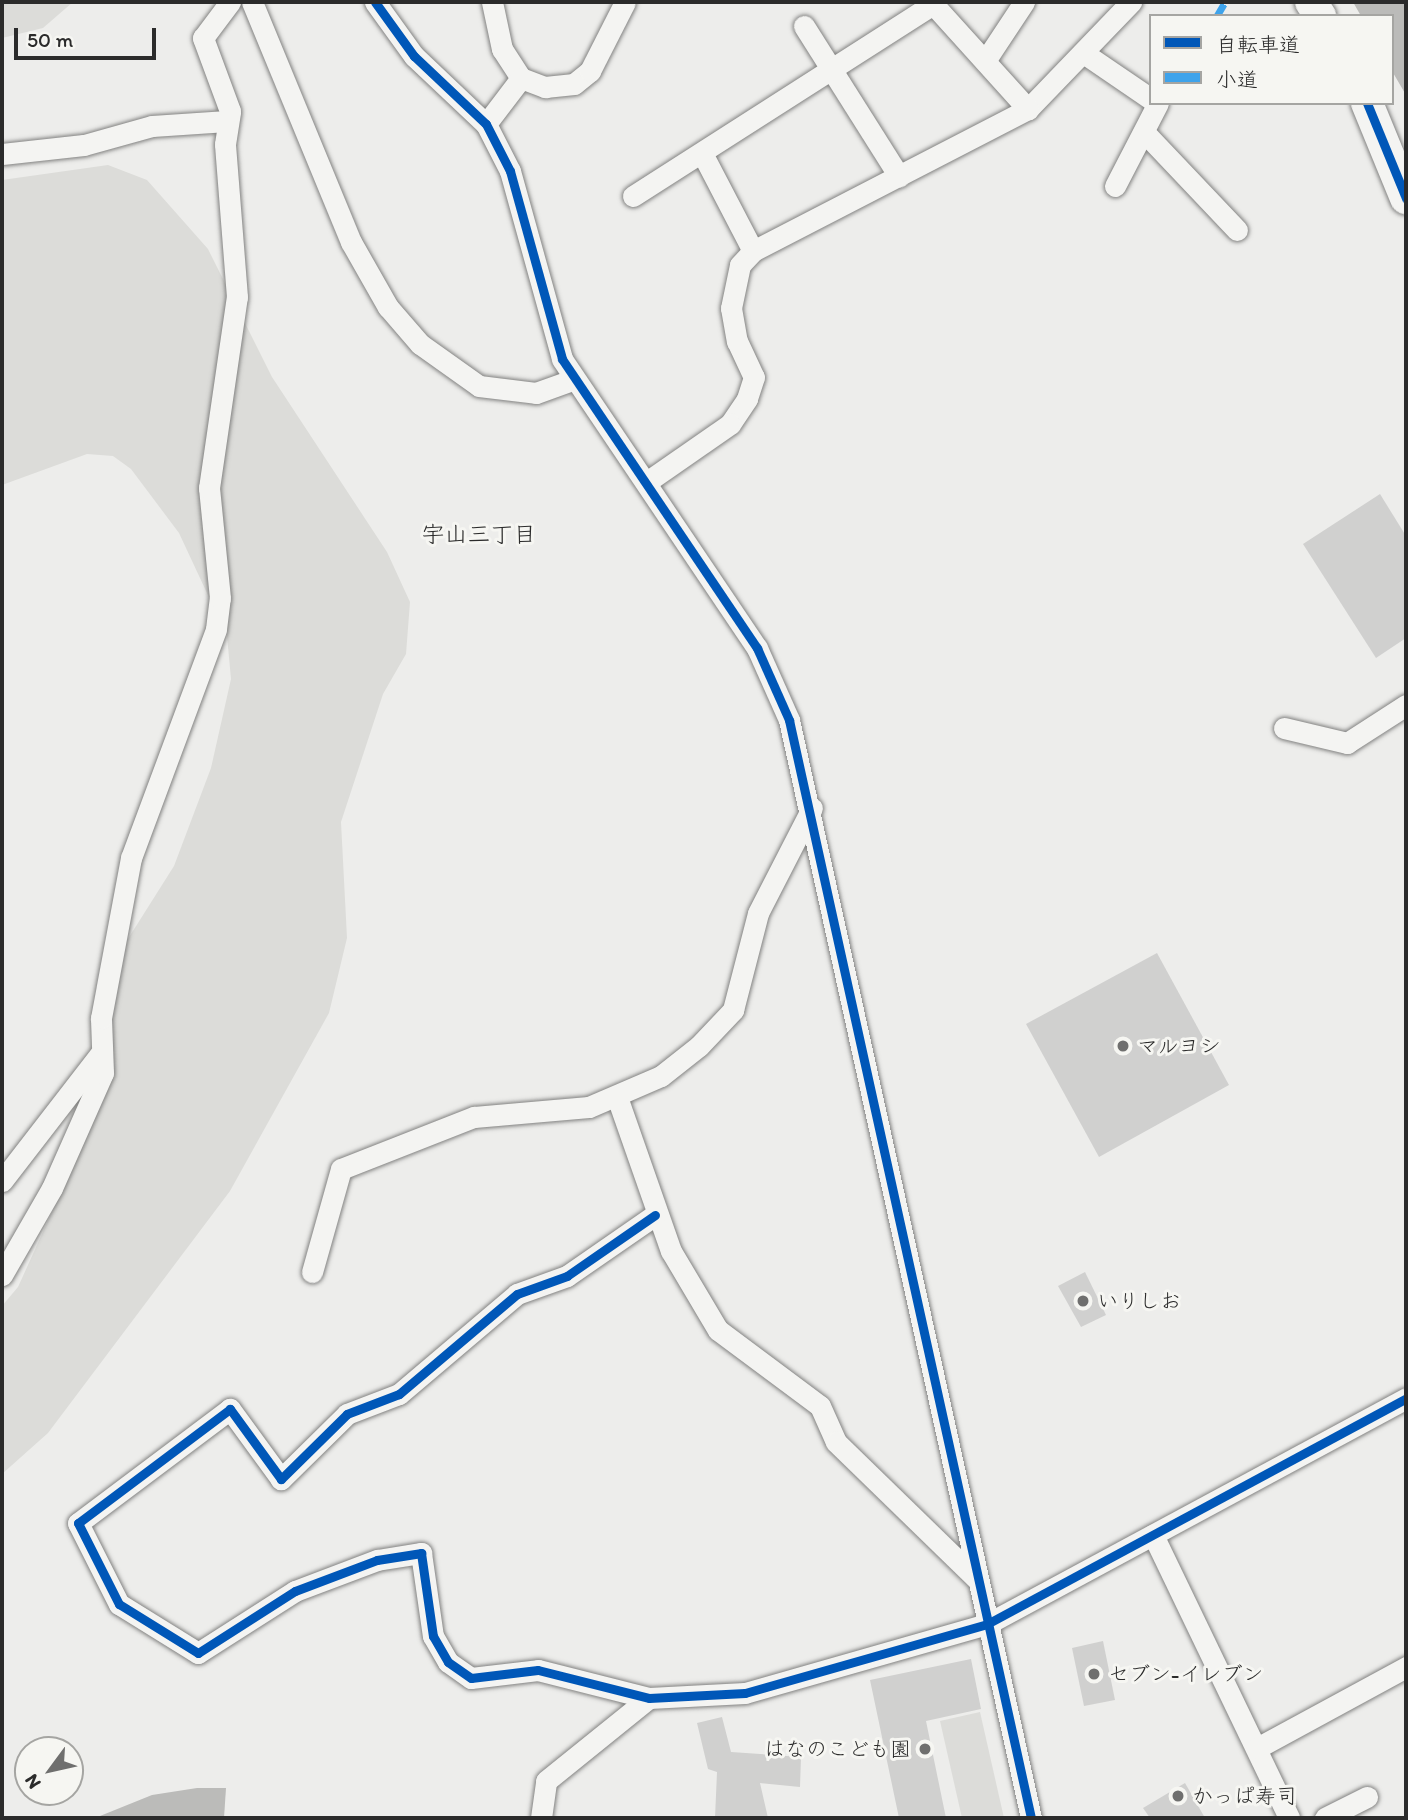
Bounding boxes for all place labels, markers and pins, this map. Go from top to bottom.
place label: マルヨシ [1137,1033,1221,1059]
marker: マルヨシ [1115,1038,1131,1054]
place label: いりしお [1097,1288,1181,1314]
marker: いりしお [1075,1293,1091,1309]
place label: セブン-イレブン [1108,1661,1263,1687]
marker: セブン-イレブン [1086,1666,1102,1682]
place label: はなのこども園 [764,1736,911,1762]
marker: はなのこども園 [917,1741,933,1757]
place label: かっぱ寿司 [1192,1783,1297,1809]
marker: かっぱ寿司 [1170,1788,1186,1804]

